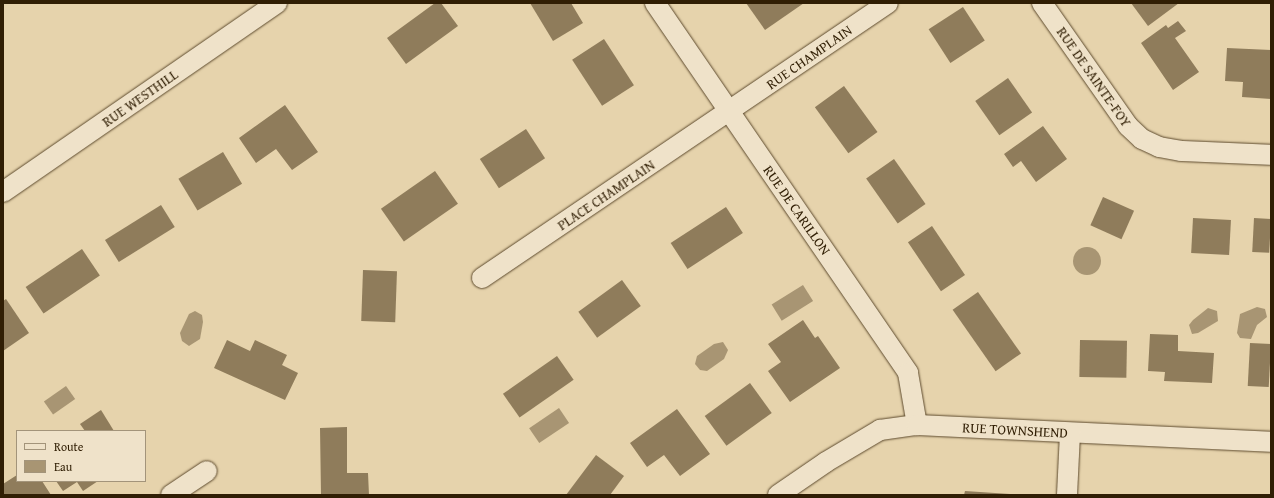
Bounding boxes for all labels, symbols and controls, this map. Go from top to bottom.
street label: RUE CHAMPLAIN [763,21,855,93]
street label: RUE DE SAINTE-FOY [1053,24,1135,130]
street label: RUE WESTHILL [99,66,181,130]
street label: PLACE CHAMPLAIN [554,156,658,234]
street label: RUE DE CARILLON [760,162,834,258]
street label: RUE TOWNSHEND [962,419,1068,441]
legend [16,430,146,482]
text: Route [54,438,83,455]
text: Eau [54,458,72,475]

